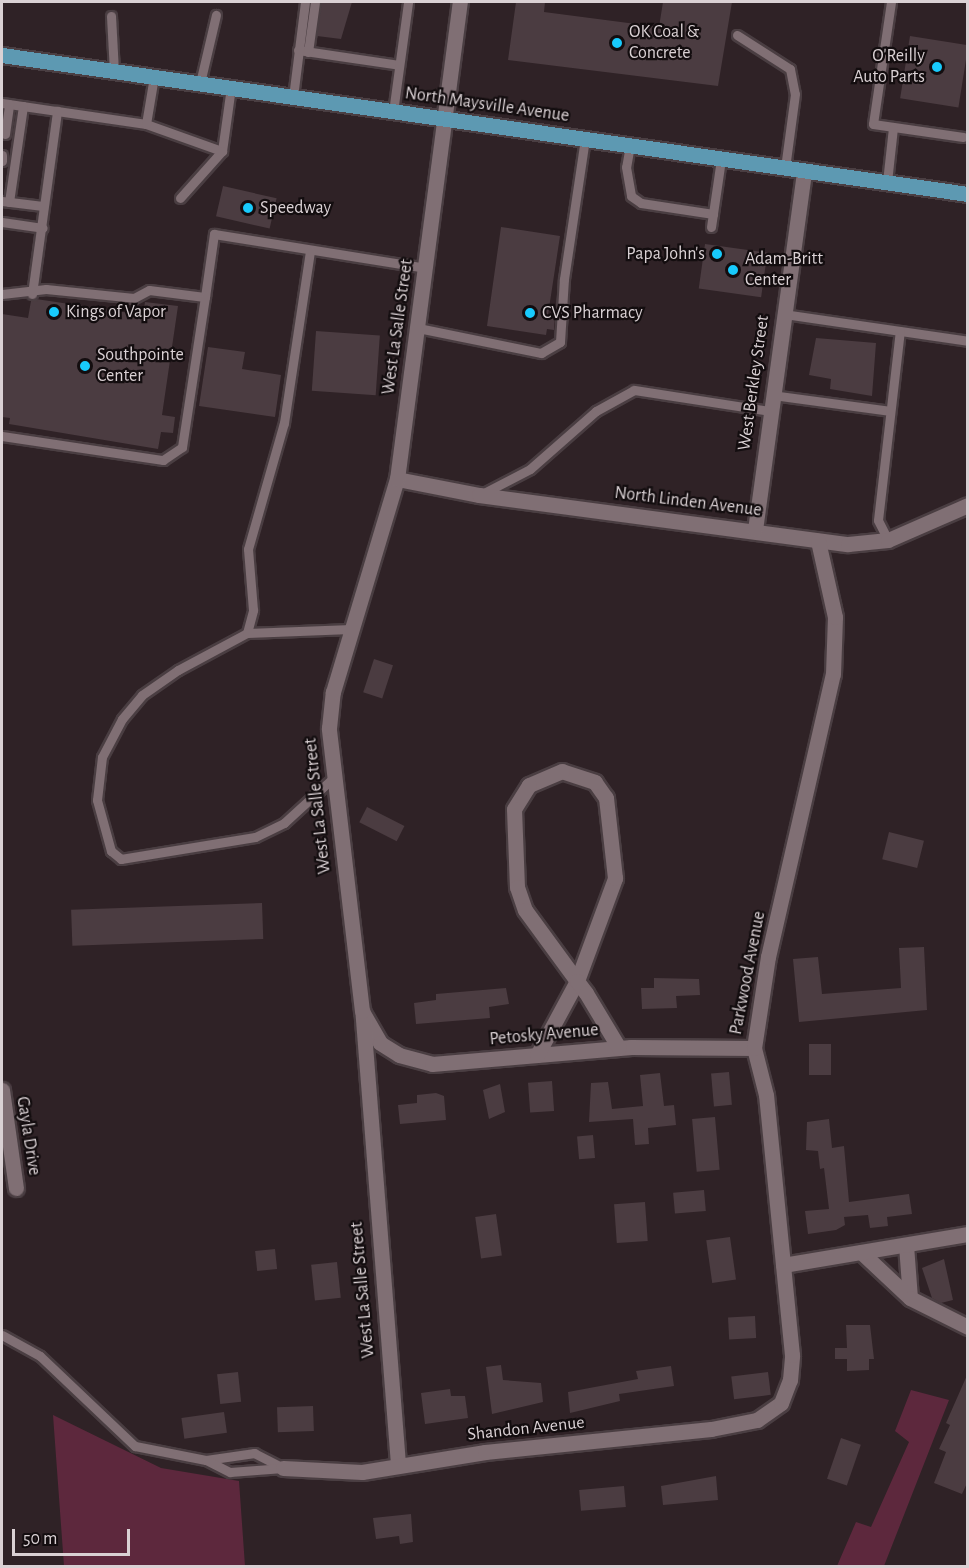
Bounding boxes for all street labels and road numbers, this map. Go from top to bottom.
street label: North Maysville Avenue [404,83,570,127]
street label: West La Salle Street [378,258,418,396]
street label: West Berkley Street [734,314,774,452]
street label: North Linden Avenue [613,482,763,522]
street label: West La Salle Street [300,737,336,875]
street label: Parkwood Avenue [725,909,771,1037]
street label: Petosky Avenue [489,1019,599,1051]
street label: Gayla Drive [11,1095,45,1177]
street label: West La Salle Street [346,1221,380,1359]
street label: Shandon Avenue [466,1412,586,1446]

